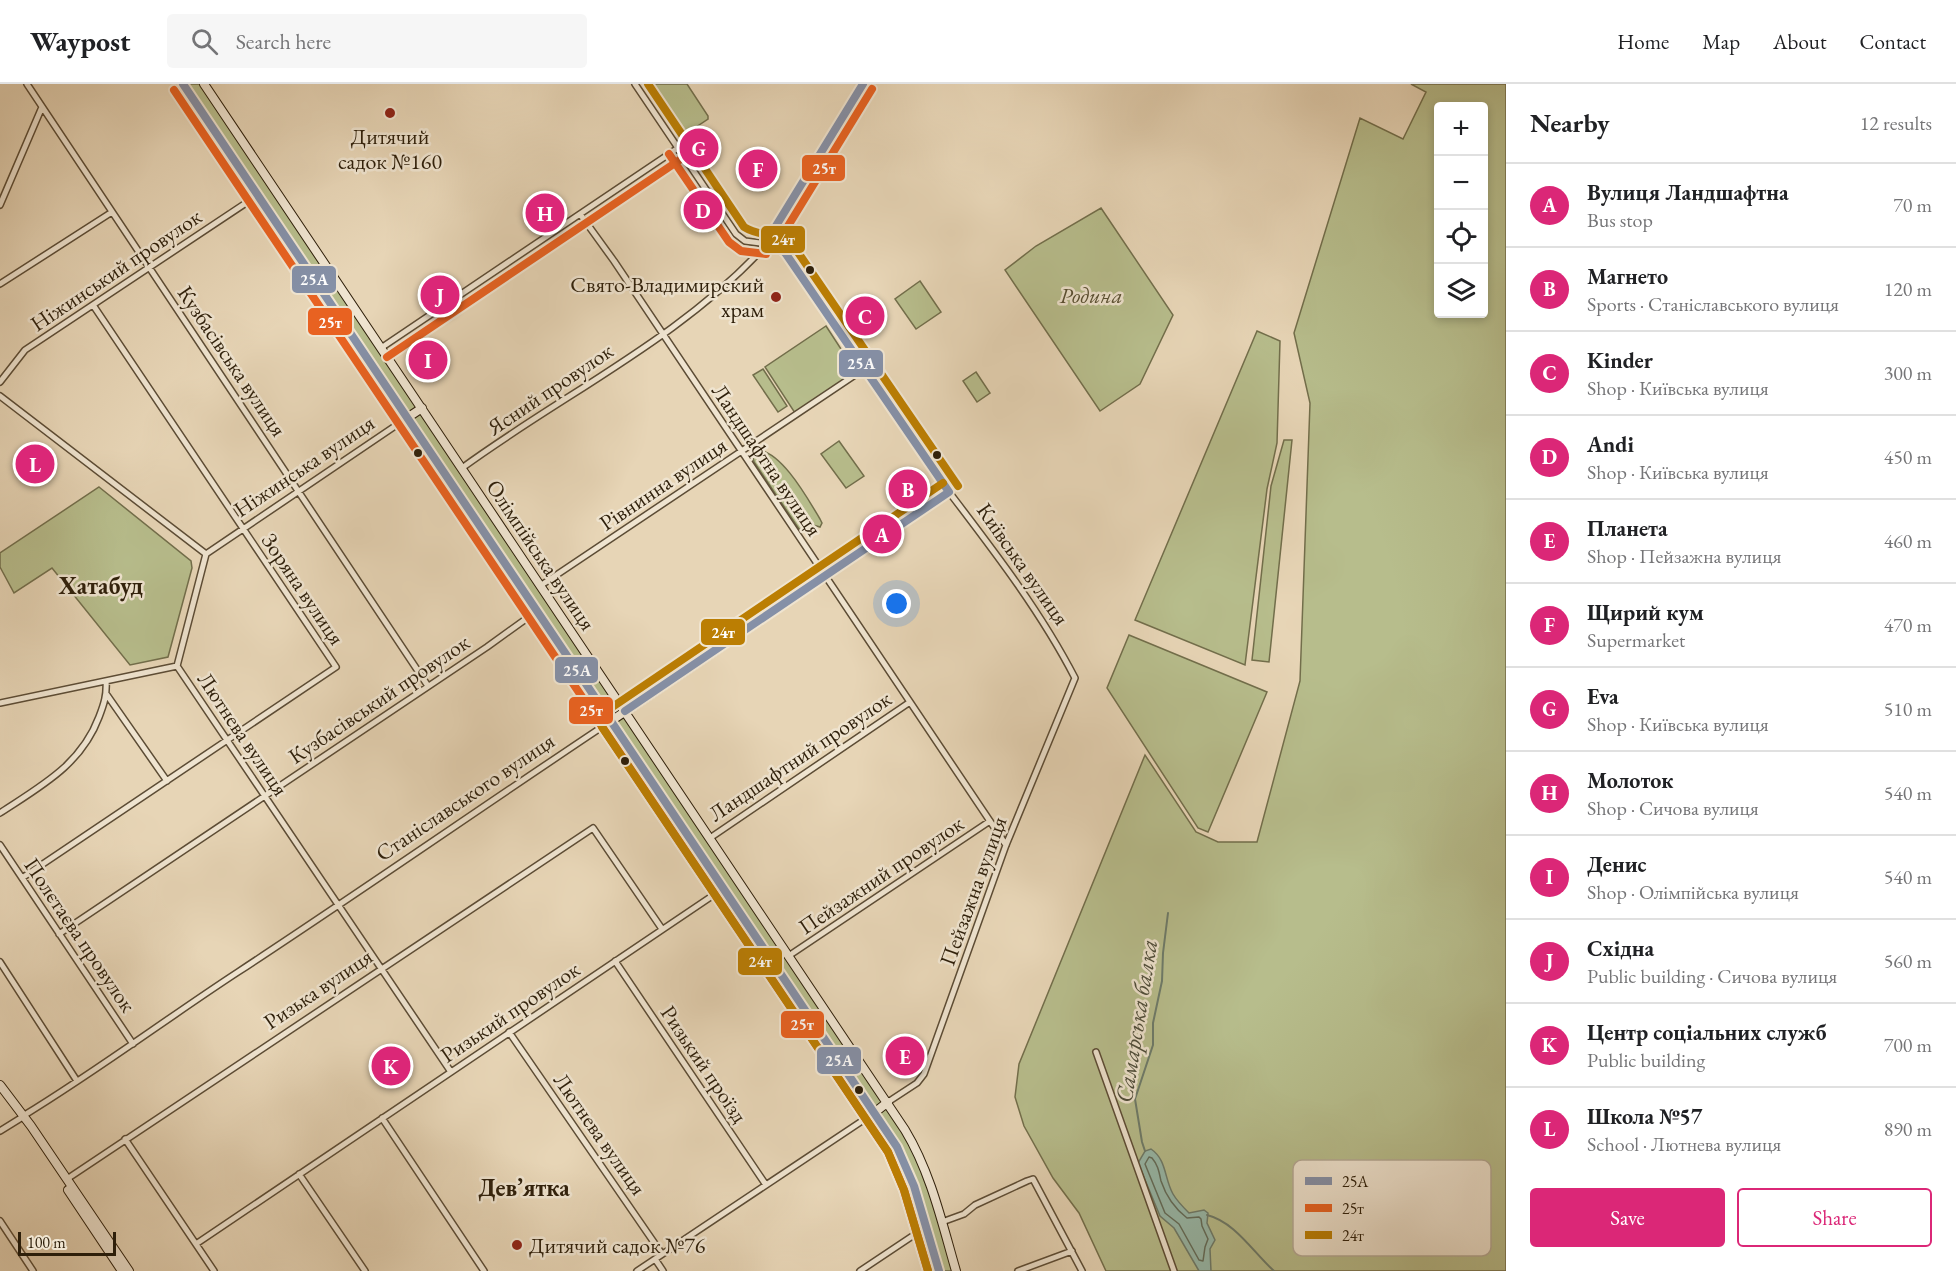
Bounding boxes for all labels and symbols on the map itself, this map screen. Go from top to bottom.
marker: Дитячий садок №160 [383,106,397,120]
place label: Дитячий садок №160 [338,122,442,176]
pin: G [680,126,718,170]
pin: F [738,146,777,191]
line badge: 25т [801,154,846,182]
text: 25т [812,158,837,179]
pin: D [684,188,722,232]
pin: H [526,190,564,236]
street label: Ніжинський провулок [25,202,208,338]
line badge: 24т [760,225,806,254]
text: 24т [771,229,796,250]
unlabelled marker [804,264,816,276]
line badge: 25А [291,265,337,294]
text: 25А [300,269,329,290]
place label: Свято-Владимирский храм [570,270,764,324]
pin: J [420,272,460,318]
street label: Кузбасівська вулиця [171,280,293,442]
park label: Родина [1060,281,1122,310]
marker: Свято-Владимирский храм [769,290,783,304]
pin: C [846,294,884,338]
line badge: 25т [307,307,353,336]
text: 25т [318,312,343,333]
street label: Ясний провулок [481,336,619,442]
pin: I [408,338,448,382]
line badge: 25А [838,349,884,378]
text: 25А [847,353,876,374]
street label: Ландшафтна вулиця [705,378,829,542]
street label: Ніжинська вулиця [228,408,380,524]
street label: Рівнинна вулиця [594,431,732,537]
pin: L [15,442,54,487]
unlabelled marker [412,447,424,459]
unlabelled marker [931,449,943,461]
pin: B [888,466,928,512]
street label: Олімпійська вулиця [480,474,602,636]
street label: Київська вулиця [970,497,1076,631]
pin: A [862,512,902,556]
street label: Зоряна вулиця [255,527,351,651]
district label: Хатабуд [58,570,143,602]
your location [882,589,911,618]
line badge: 24т [700,618,746,646]
text: 24т [711,622,736,643]
street label: Кузбасівський провулок [283,627,476,770]
line badge: 25А [554,656,599,684]
text: 25А [563,660,592,681]
street label: Лютнева вулиця [191,667,295,802]
street label: Ландшафтний провулок [703,684,897,828]
line badge: 25т [568,696,614,725]
text: 25т [579,700,604,721]
street label: Станіславського вулиця [370,726,560,868]
unlabelled marker [619,755,631,767]
street label: Пейзажний провулок [793,809,970,941]
street label: Пейзажна вулиця [933,812,1013,970]
street label: Полєтаєва провулок [17,852,143,1018]
water label: Самарська балка [1108,937,1164,1105]
street label: Ризька вулиця [258,942,378,1036]
line badge: 24т [737,947,783,976]
text: 24т [748,951,773,972]
street label: Ризький провулок [435,954,586,1069]
street label: Ризький проїзд [654,1000,754,1128]
line badge: 25т [780,1010,825,1039]
text: 25т [790,1014,815,1035]
pin: E [886,1034,924,1078]
pin: K [372,1044,410,1088]
line badge: 25А [816,1046,862,1075]
text: 25А [825,1050,854,1071]
street label: Лютнева вулиця [547,1067,653,1201]
unlabelled marker [853,1084,865,1096]
legend [1293,1160,1491,1256]
text: 25А [1342,1171,1369,1192]
district label: Дев’ятка [478,1172,570,1203]
text: 25т [1342,1198,1364,1219]
text: 24т [1342,1225,1364,1246]
scale bar [18,1229,116,1256]
place label: Дитячий садок №76 [529,1231,706,1260]
marker: Дитячий садок №76 [510,1238,524,1252]

